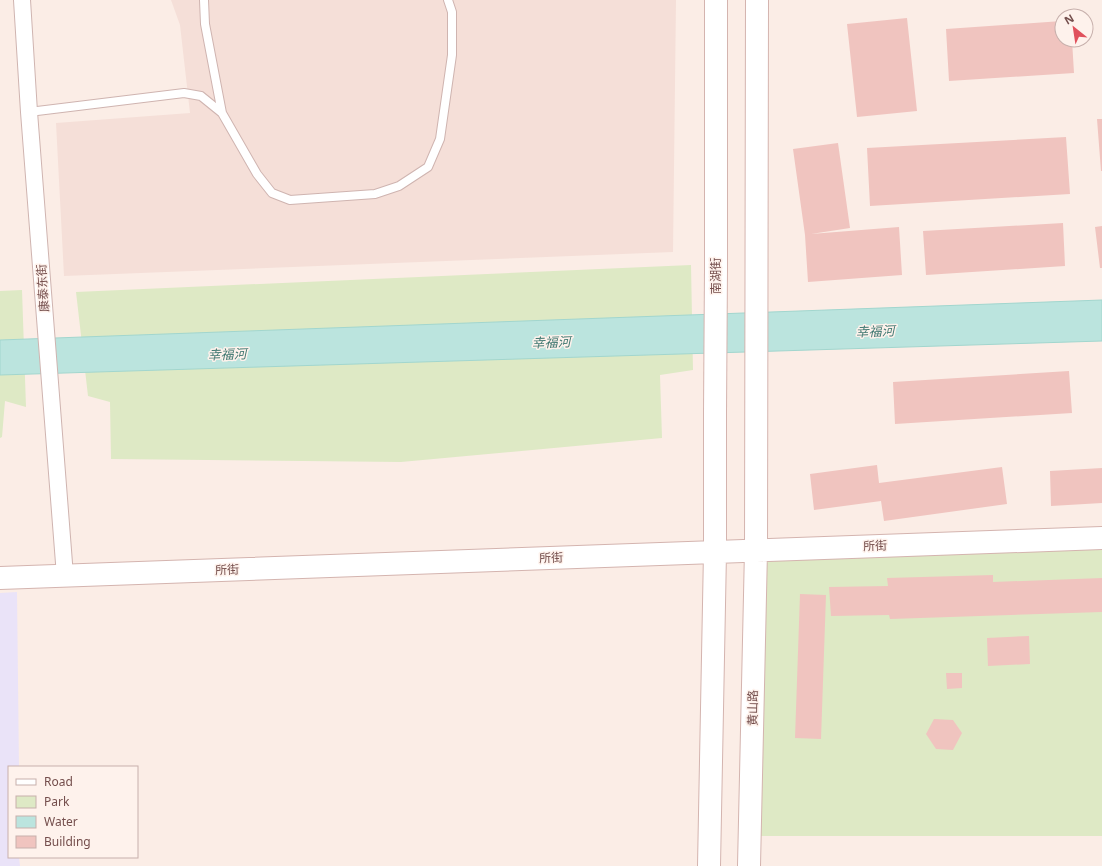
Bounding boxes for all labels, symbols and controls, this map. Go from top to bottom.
north arrow [1054,8,1094,48]
text: N [1061,10,1076,28]
street label: 南湖街 [707,258,724,294]
street label: 康泰东街 [32,263,53,313]
water label: 幸福河 [855,321,898,341]
water label: 幸福河 [531,332,574,352]
water label: 幸福河 [207,344,250,364]
street label: 所街 [863,537,887,554]
street label: 所街 [539,549,563,566]
street label: 所街 [215,561,239,578]
street label: 黄山路 [744,690,761,726]
legend [8,766,138,858]
text: Road [44,773,73,790]
text: Park [44,793,70,810]
text: Water [44,813,78,830]
text: Building [44,833,91,850]

